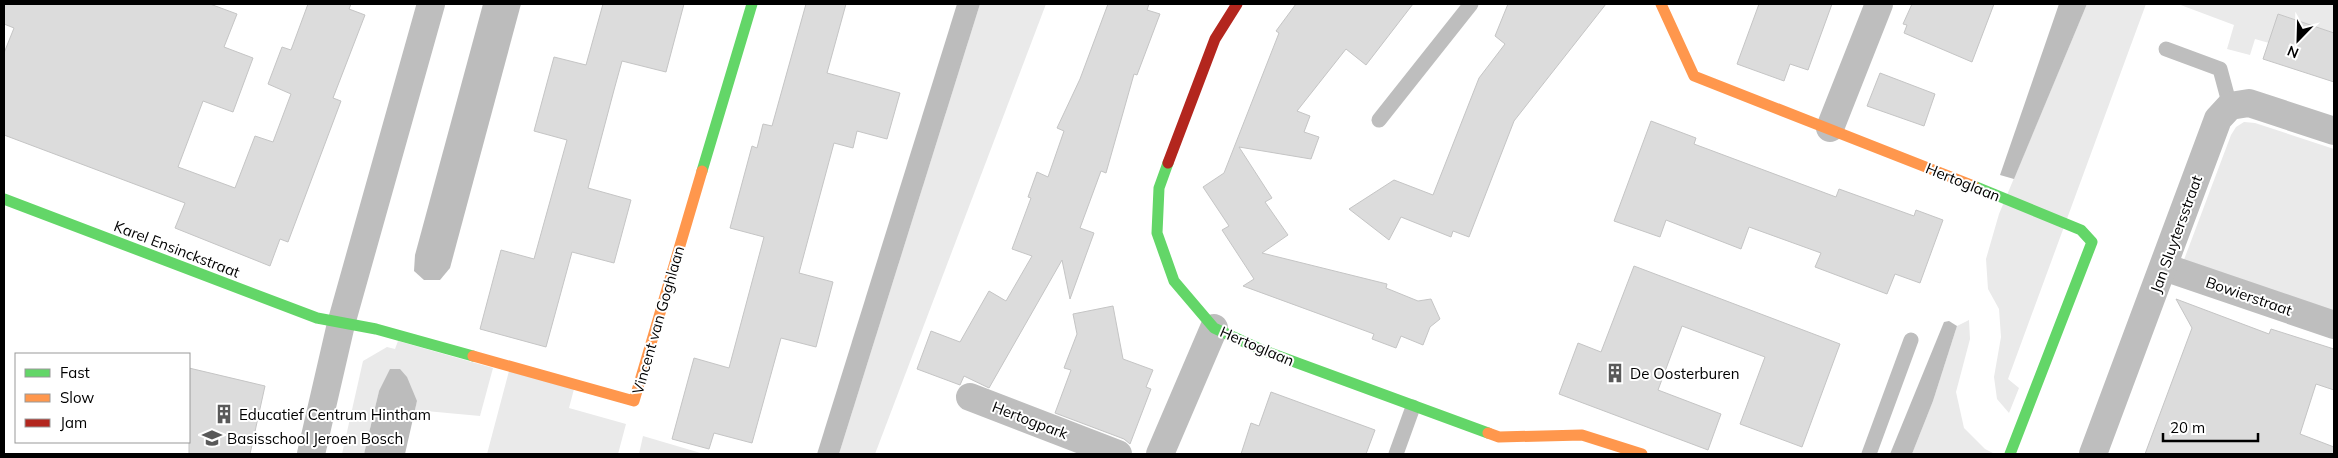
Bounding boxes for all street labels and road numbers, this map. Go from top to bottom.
street label: Hertoglaan [1923,158,2003,206]
street label: Jan Sluytersstraat [2146,173,2206,295]
street label: Karel Ensinckstraat [111,216,243,282]
street label: Vincent van Goghlaan [628,244,688,396]
street label: Bowierstraat [2203,272,2295,320]
street label: Hertoglaan [1217,322,1297,370]
street label: Hertogpark [990,397,1071,443]

